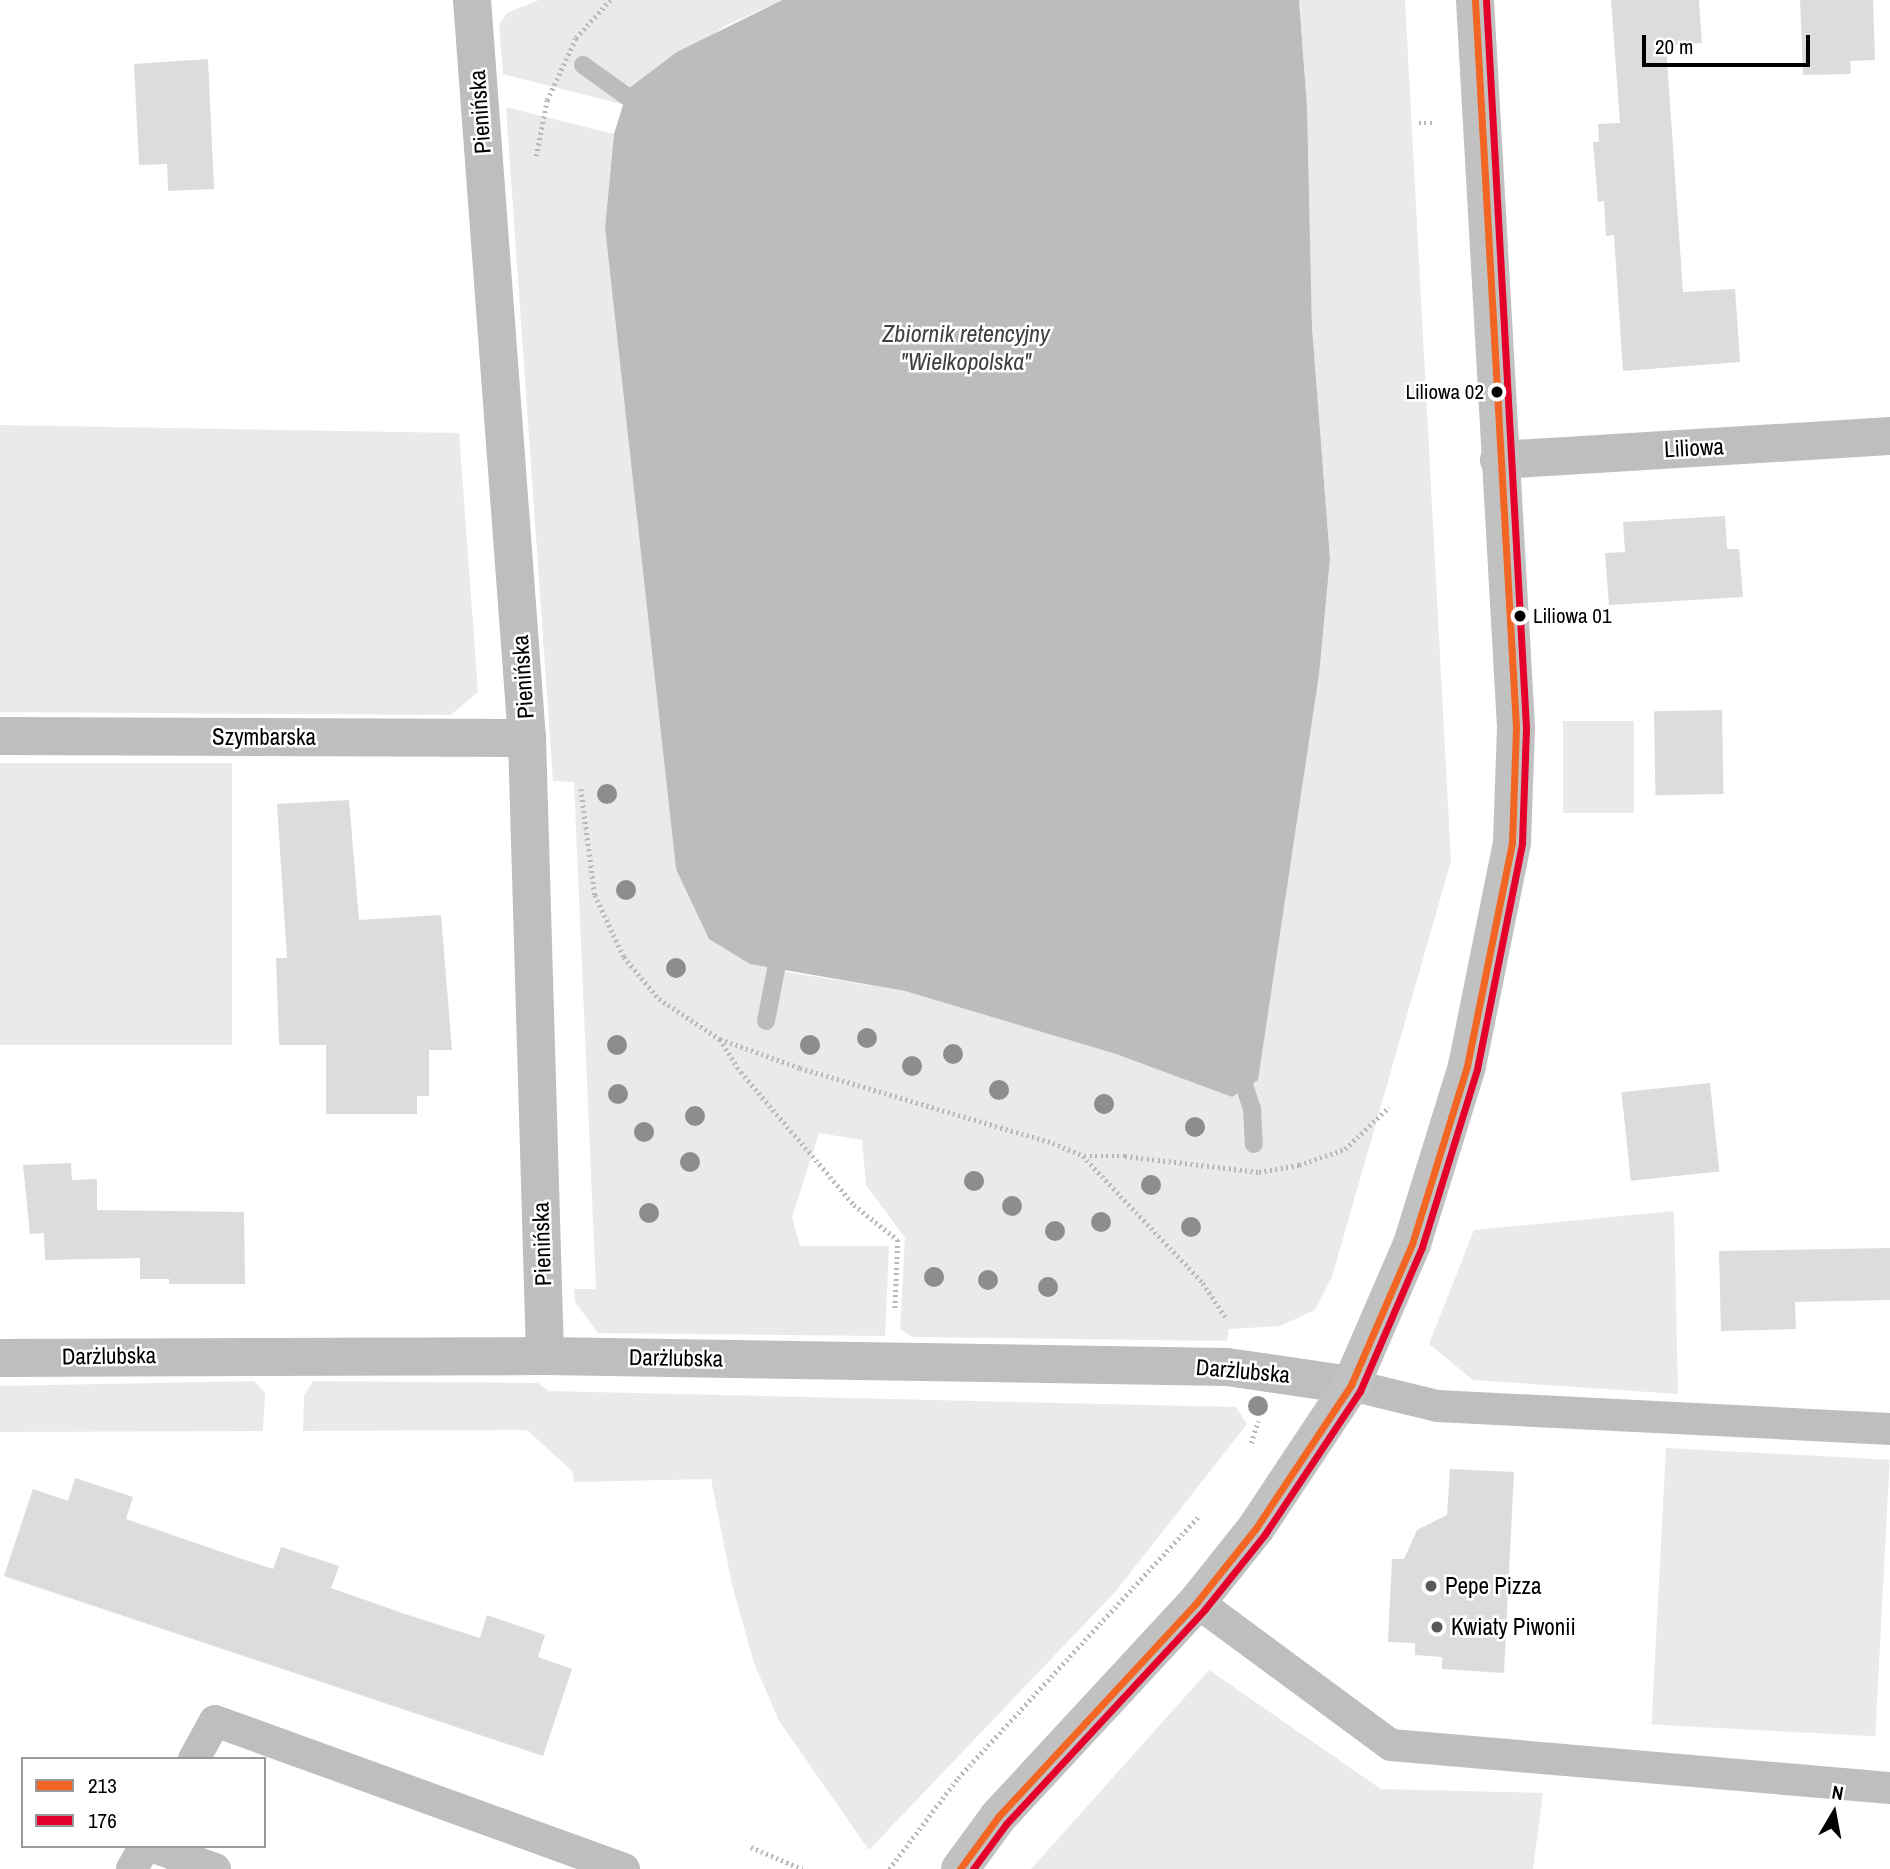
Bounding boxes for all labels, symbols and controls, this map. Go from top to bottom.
scale bar [1645,21,1813,65]
text: 20 m [1655,32,1693,61]
street label: Pienińska [463,69,497,155]
water label: Zbiornik retencyjny "Wielkopolska" [882,320,1050,376]
place label: Liliowa 02 [1406,379,1484,405]
marker: Liliowa 02 [1490,385,1504,399]
street label: Liliowa [1663,433,1725,463]
place label: Liliowa 01 [1533,603,1611,629]
marker: Liliowa 01 [1513,609,1527,623]
street label: Pienińska [506,634,540,720]
street label: Szymbarska [212,723,316,751]
street label: Pienińska [527,1202,557,1286]
street label: Darżlubska [62,1341,156,1371]
street label: Darżlubska [629,1343,723,1373]
street label: Darżlubska [1195,1353,1291,1389]
place label: Pepe Pizza [1445,1572,1541,1600]
marker: Pepe Pizza [1423,1578,1439,1594]
place label: Kwiaty Piwonii [1451,1613,1576,1641]
marker: Kwiaty Piwonii [1429,1619,1445,1635]
legend [21,1757,266,1848]
text: 213 [88,1771,117,1800]
north arrow [1799,1778,1869,1848]
text: N [1830,1779,1845,1806]
text: 176 [88,1806,117,1835]

